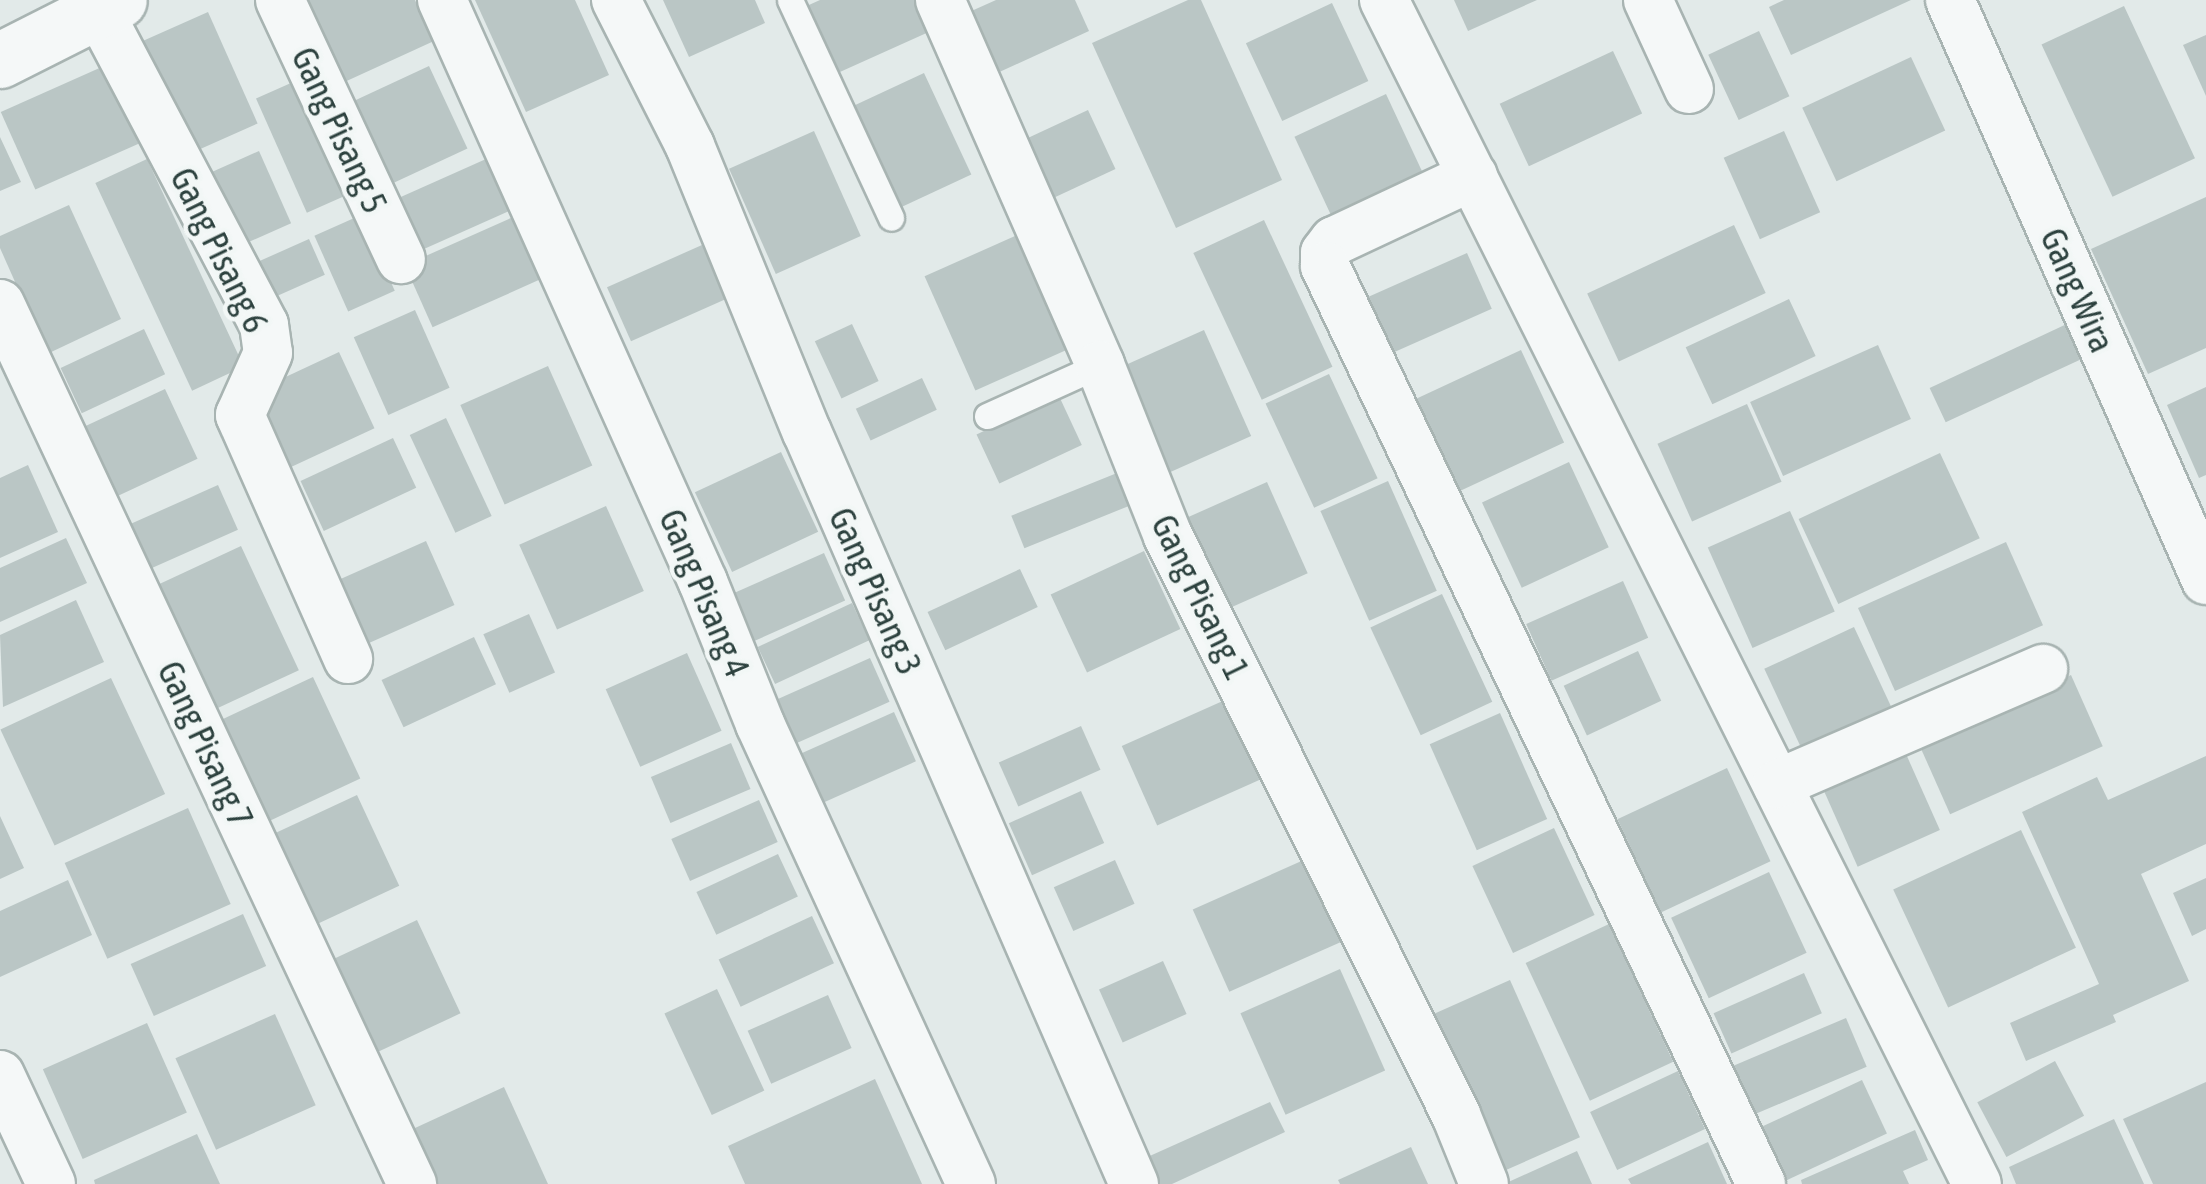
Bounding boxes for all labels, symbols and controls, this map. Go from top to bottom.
street label: Gang Pisang 5 [283,40,397,220]
street label: Gang Pisang 6 [162,161,278,339]
street label: Gang Wira [2032,222,2124,358]
street label: Gang Pisang 3 [821,501,931,681]
street label: Gang Pisang 4 [651,503,759,683]
street label: Gang Pisang 1 [1143,508,1259,686]
street label: Gang Pisang 7 [149,654,263,834]

